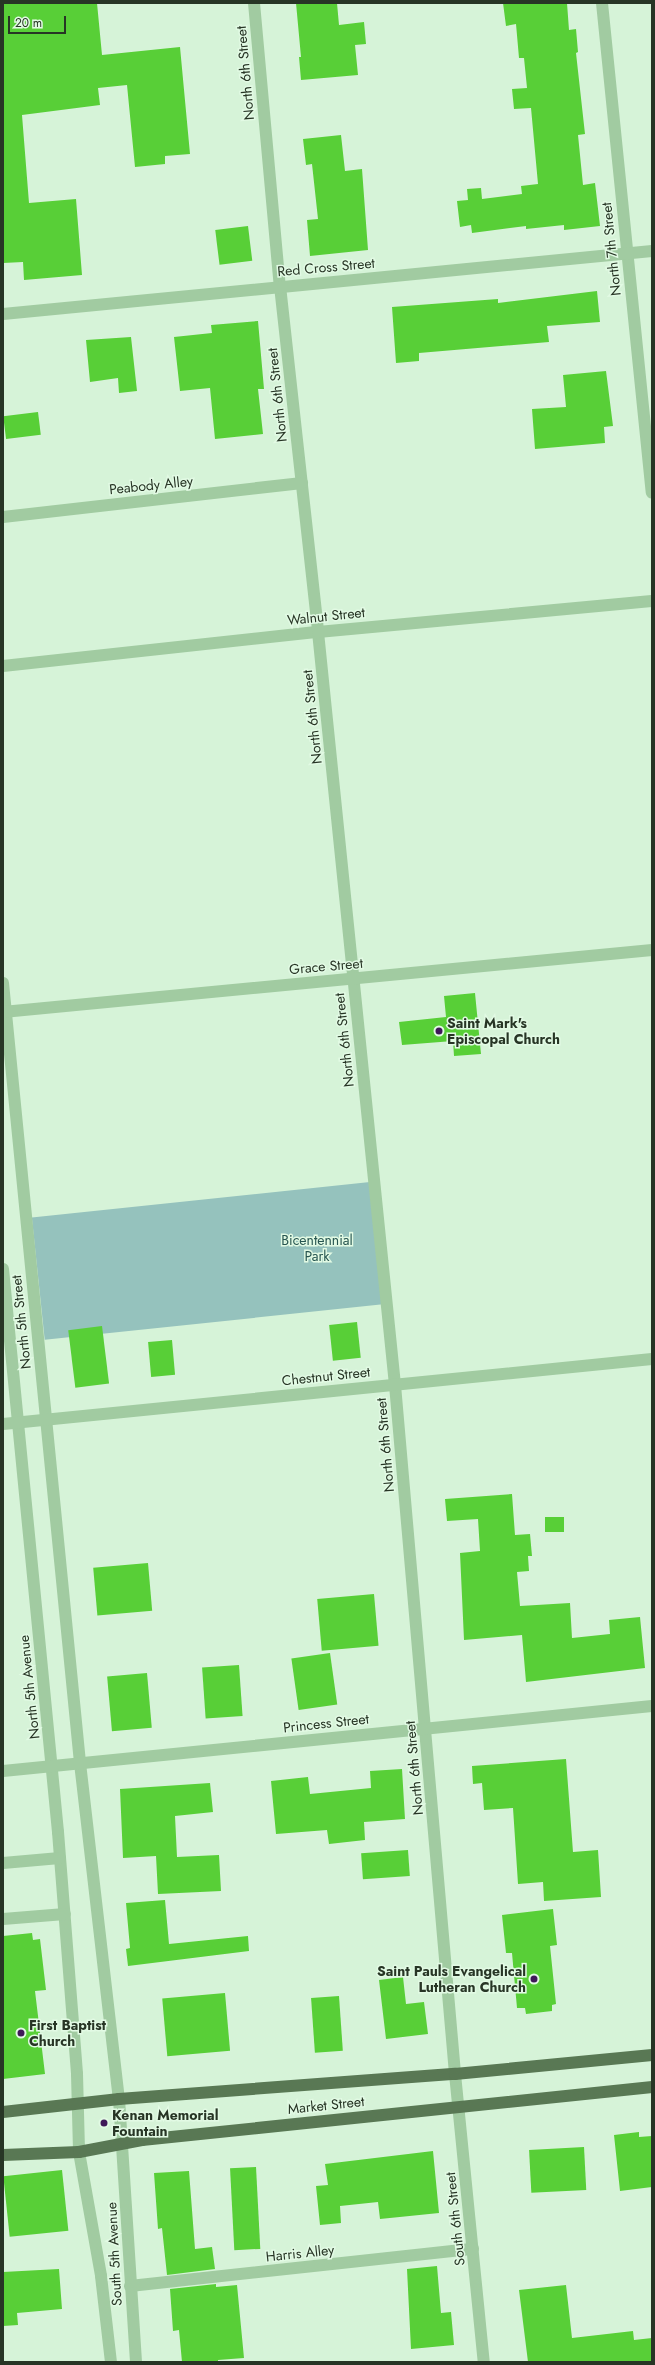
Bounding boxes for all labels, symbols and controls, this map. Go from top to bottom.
scale bar [10,8,68,34]
text: 20 m [15,14,42,32]
street label: North 6th Street [233,25,257,121]
street label: North 7th Street [598,201,624,297]
street label: Red Cross Street [276,254,376,280]
street label: North 6th Street [264,347,290,443]
street label: Peabody Alley [108,472,194,498]
street label: Walnut Street [286,604,366,628]
street label: North 6th Street [299,669,325,765]
street label: Grace Street [288,954,364,978]
street label: North 6th Street [331,992,357,1088]
place label: Saint Mark's Episcopal Church [447,1015,560,1048]
marker: Saint Mark's Episcopal Church [434,1026,444,1036]
park label: Bicentennial Park [281,1232,353,1264]
street label: North 5th Street [8,1274,34,1370]
street label: Chestnut Street [281,1363,371,1389]
street label: North 6th Street [373,1397,397,1493]
street label: North 5th Avenue [15,1634,43,1740]
street label: Princess Street [282,1710,370,1736]
street label: North 6th Street [402,1720,426,1816]
place label: Saint Pauls Evangelical Lutheran Church [377,1963,526,1996]
marker: Saint Pauls Evangelical Lutheran Church [529,1974,539,1984]
place label: First Baptist Church [29,2017,106,2050]
marker: First Baptist Church [16,2028,26,2038]
street label: Market Street [287,2093,365,2117]
place label: Kenan Memorial Fountain [112,2107,218,2140]
marker: Kenan Memorial Fountain [99,2118,109,2128]
street label: South 6th Street [442,2171,468,2267]
street label: South 5th Avenue [103,2202,125,2306]
street label: Harris Alley [265,2241,335,2265]

